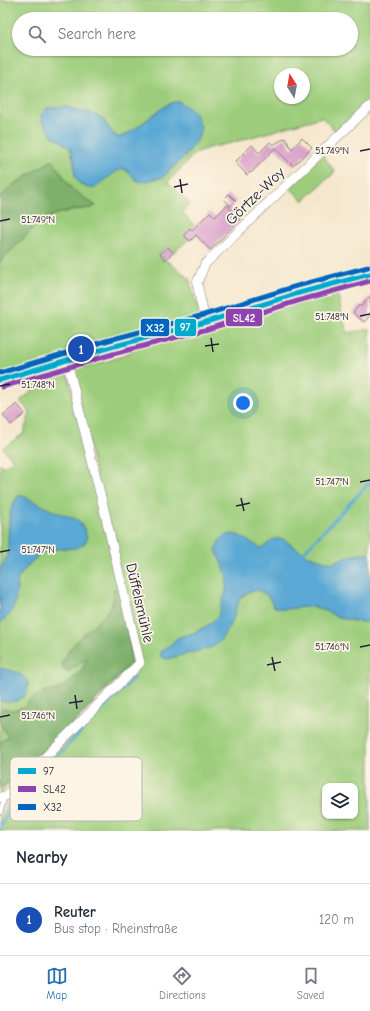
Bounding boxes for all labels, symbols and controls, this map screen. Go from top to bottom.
search box [12,12,358,56]
icon: search [26,23,48,45]
text: Search here [58,25,136,43]
north arrow [274,68,310,104]
text: 51.749°N [315,145,349,157]
street label: Görtze-Woy [222,163,288,229]
text: 51.749°N [21,214,55,226]
line badge: SL42 [225,308,263,327]
text: 51.748°N [315,311,349,323]
text: SL42 [233,312,256,325]
line badge: X32 [140,318,170,337]
line badge: 97 [174,318,197,337]
text: 97 [180,321,190,334]
text: X32 [146,322,165,335]
pin: 1 [68,334,94,364]
text: 51.748°N [21,379,55,391]
your location [233,393,253,413]
text: 51.747°N [315,476,349,488]
text: 51.747°N [21,544,55,556]
street label: Düffelsmühle [122,561,158,645]
text: 51.746°N [315,641,349,653]
text: 51.746°N [21,710,55,722]
legend [10,757,142,821]
text: 97 [43,765,54,778]
text: SL42 [43,783,66,796]
map controls [322,783,358,819]
button: layers [322,783,358,819]
text: X32 [43,801,62,814]
text: Nearby [16,848,67,867]
text: Reuter [54,903,96,921]
text: 1 [26,912,32,927]
text: 120 m [319,912,354,927]
text: Bus stop · Rheinstraße [54,921,177,936]
tab: Map [46,965,68,1002]
tab: Directions [159,965,206,1002]
tab: Saved [297,965,324,1002]

